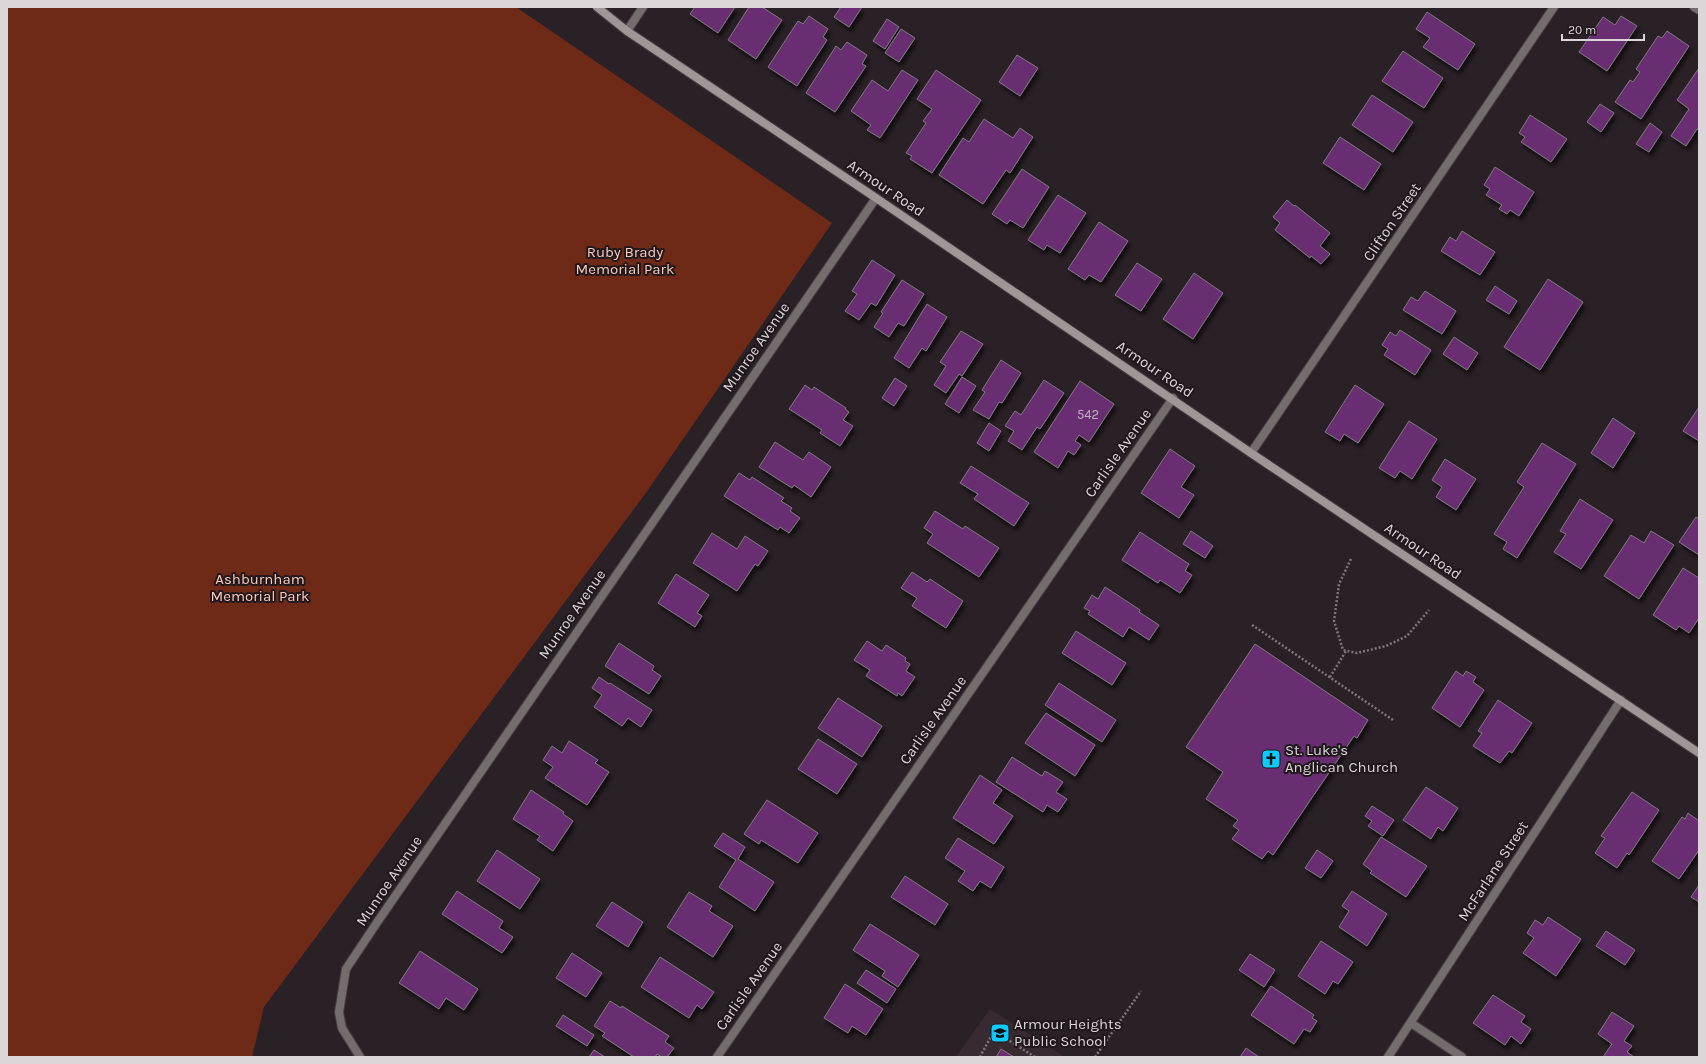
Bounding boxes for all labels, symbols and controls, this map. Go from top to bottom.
scale bar [1562,16,1644,42]
text: 20 m [1568,23,1596,37]
street label: Armour Road [844,156,928,220]
street label: Clifton Street [1359,179,1425,265]
park label: Ruby Brady Memorial Park [576,243,674,278]
street label: Munroe Avenue [718,299,794,395]
street label: Armour Road [1113,337,1197,401]
street label: Carlisle Avenue [1081,405,1155,501]
house number: 542 [1077,407,1099,422]
street label: Armour Road [1381,519,1465,583]
street label: Munroe Avenue [534,566,610,662]
park label: Ashburnham Memorial Park [211,570,309,605]
street label: Carlisle Avenue [896,672,970,768]
place label: St. Luke's Anglican Church [1285,741,1398,776]
church icon: St. Luke's Anglican Church [1260,748,1282,770]
street label: McFarlane Street [1454,817,1532,924]
street label: Munroe Avenue [352,832,426,930]
street label: Carlisle Avenue [712,938,786,1034]
place label: Armour Heights Public School [1014,1015,1122,1050]
school or university icon: Armour Heights Public School [989,1022,1011,1044]

